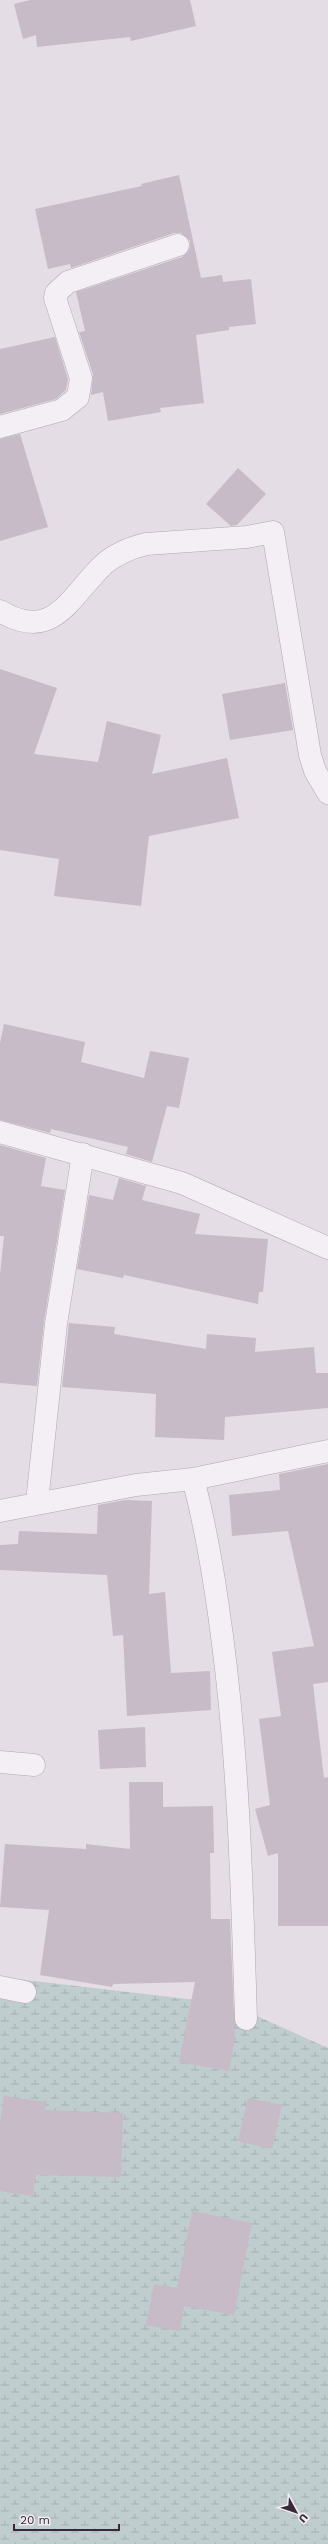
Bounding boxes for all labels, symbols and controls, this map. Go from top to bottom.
north arrow [276,2492,316,2532]
scale bar [14,2506,119,2532]
text: U [296,2511,311,2525]
text: 20 m [20,2513,50,2527]

